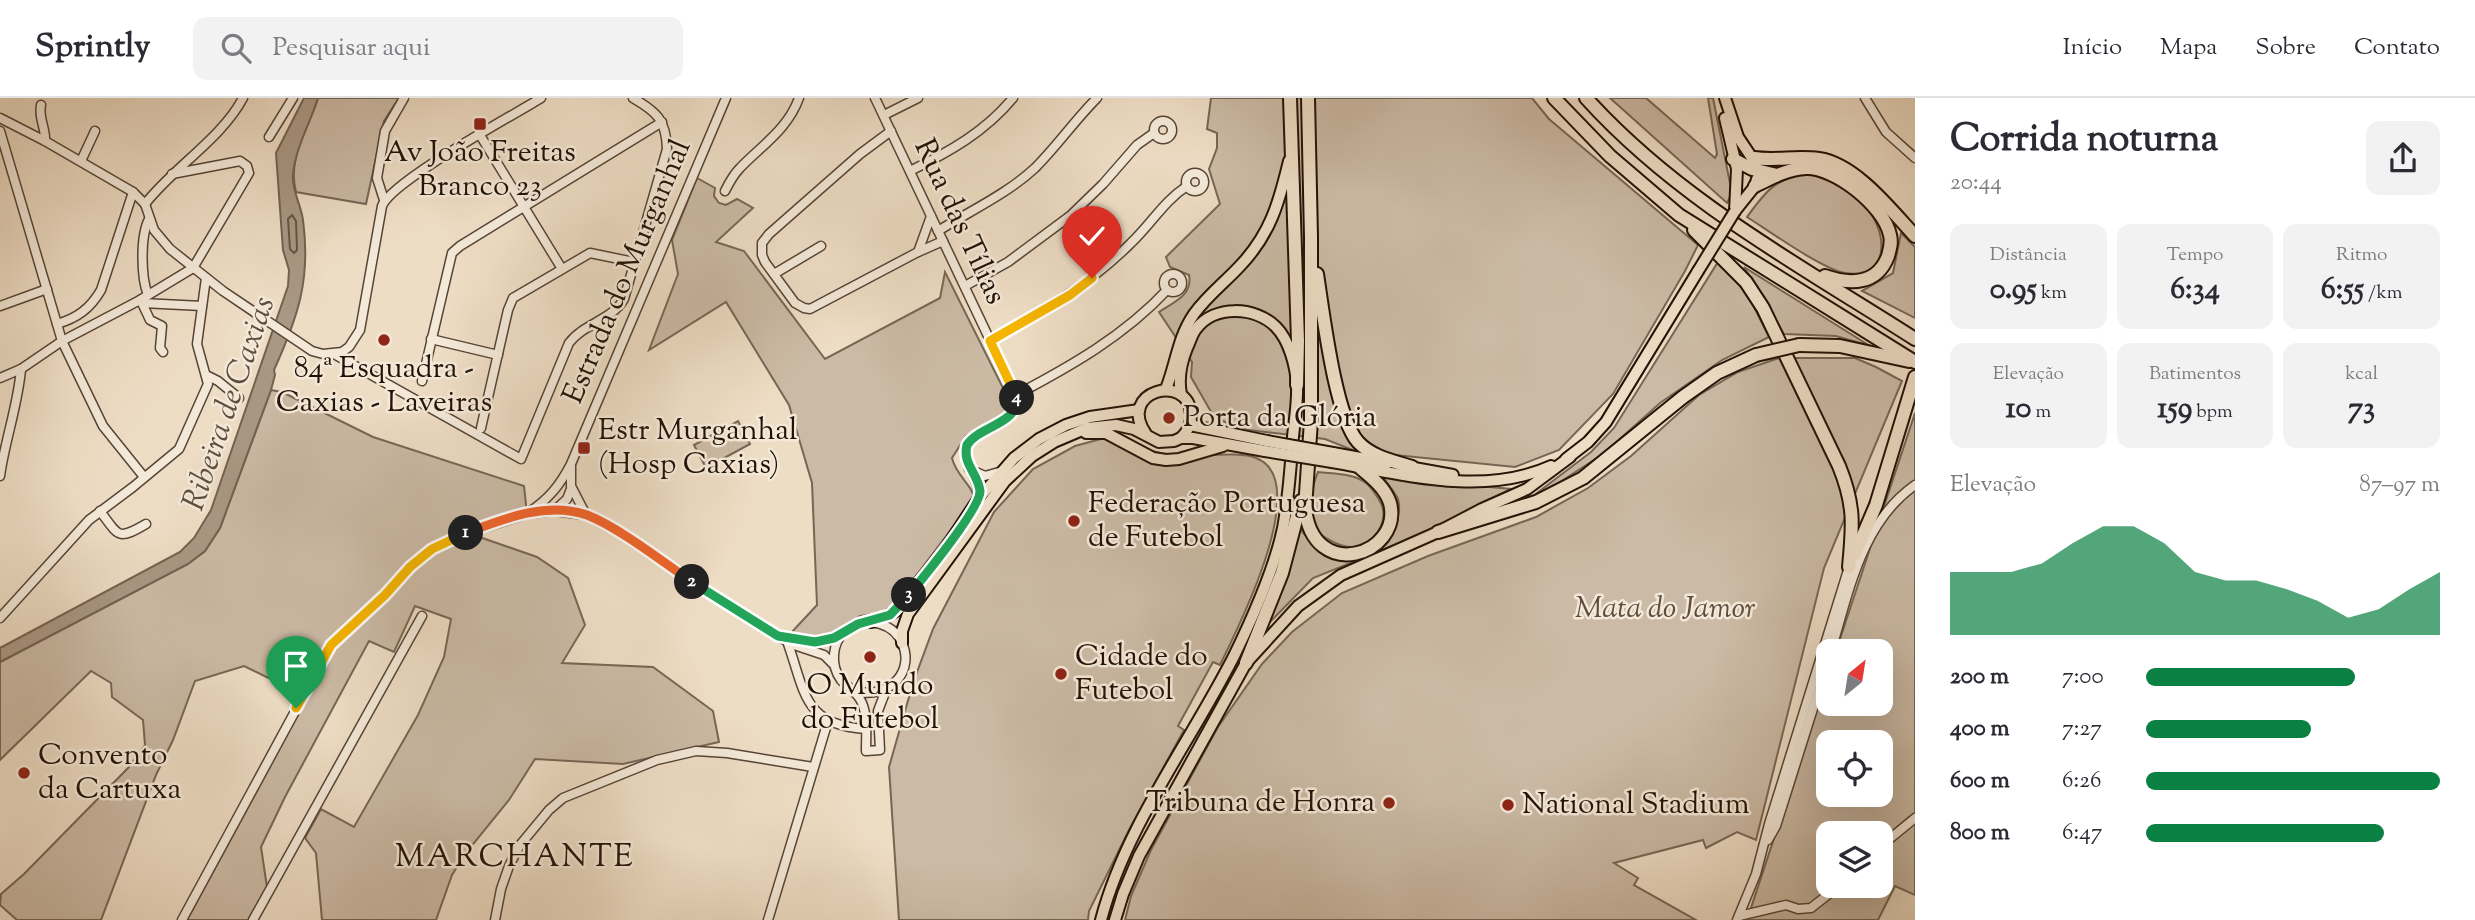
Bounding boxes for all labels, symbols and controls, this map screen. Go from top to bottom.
search box [193,17,683,80]
text: Sprintly [35,24,151,72]
icon: search [217,29,255,67]
text: Pesquisar aqui [273,30,430,67]
text: Início [2063,31,2122,65]
text: Mapa [2160,31,2217,65]
text: Sobre [2255,31,2316,65]
text: Contato [2354,31,2440,65]
text: Corrida noturna [1950,114,2218,168]
marker: Av João Freitas Branco 23 [472,116,488,132]
button: share [2366,121,2440,195]
place label: Av João Freitas Branco 23 [384,132,576,209]
street label: Rua das Tílias [902,132,1016,312]
street label: Estrada do Murganhal [553,133,703,411]
text: 20:44 [1950,167,2002,200]
pin [1062,206,1122,278]
icon: check [1073,217,1111,255]
text: Distância [1990,242,2067,269]
text: Tempo [2166,242,2224,269]
text: Ritmo [2336,242,2387,269]
text: 0.95 [1990,269,2037,312]
text: 6:34 [2170,269,2220,312]
text: 6:55 [2321,269,2364,312]
text: km [2037,280,2067,307]
text: /km [2364,280,2402,307]
water label: Ribeira de Caxias [172,291,288,517]
marker: 84ª Esquadra - Caxias - Laveiras [376,332,392,348]
place label: 84ª Esquadra - Caxias - Laveiras [276,348,492,425]
text: Elevação [1993,361,2064,388]
text: Batimentos [2149,361,2241,388]
text: kcal [2345,361,2378,388]
pin: 4 [1000,380,1034,416]
text: 4 [1012,384,1021,411]
text: 10 [2006,388,2031,431]
text: 159 [2157,388,2192,431]
text: 73 [2348,388,2375,431]
place label: Porta da Glória [1183,397,1377,440]
text: m [2031,399,2051,426]
text: bpm [2192,399,2233,426]
place label: Estr Murganhal (Hosp Caxias) [598,410,797,487]
marker: Porta da Glória [1161,410,1177,426]
marker: Estr Murganhal (Hosp Caxias) [576,440,592,456]
text: Elevação [1950,469,2036,502]
text: 87–97 m [2359,469,2440,502]
place label: Federação Portuguesa de Futebol [1088,483,1366,560]
marker: Federação Portuguesa de Futebol [1066,513,1082,529]
pin: 1 [448,516,484,550]
text: 1 [462,519,469,546]
pin: 2 [674,564,710,600]
text: 2 [687,568,696,595]
pin: 3 [892,578,926,612]
text: 3 [905,581,912,608]
park label: Mata do Jamor [1575,588,1756,631]
pin [266,636,326,708]
place label: Cidade do Futebol [1075,636,1208,713]
north arrow [1816,639,1894,716]
map controls [1816,639,1893,898]
icon: arrive [277,647,315,685]
marker: O Mundo do Futebol [862,649,878,665]
text: 200 m [1950,661,2009,694]
text: 7:00 [2062,661,2104,694]
place label: O Mundo do Futebol [801,665,939,742]
marker: Cidade do Futebol [1053,666,1069,682]
text: 400 m [1950,713,2010,746]
text: 7:27 [2062,713,2102,746]
button: locate [1816,730,1893,807]
place label: Convento da Cartuxa [38,735,182,812]
marker: Convento da Cartuxa [16,765,32,781]
text: 600 m [1950,765,2010,798]
text: 6:26 [2062,765,2101,798]
place label: Tribuna de Honra [1146,782,1375,825]
place label: National Stadium [1522,784,1750,827]
marker: Tribuna de Honra [1381,795,1397,811]
marker: National Stadium [1500,797,1516,813]
text: 800 m [1950,817,2010,850]
text: 6:47 [2062,817,2102,850]
button: layers [1816,821,1893,898]
district label: MARCHANTE [395,835,635,881]

